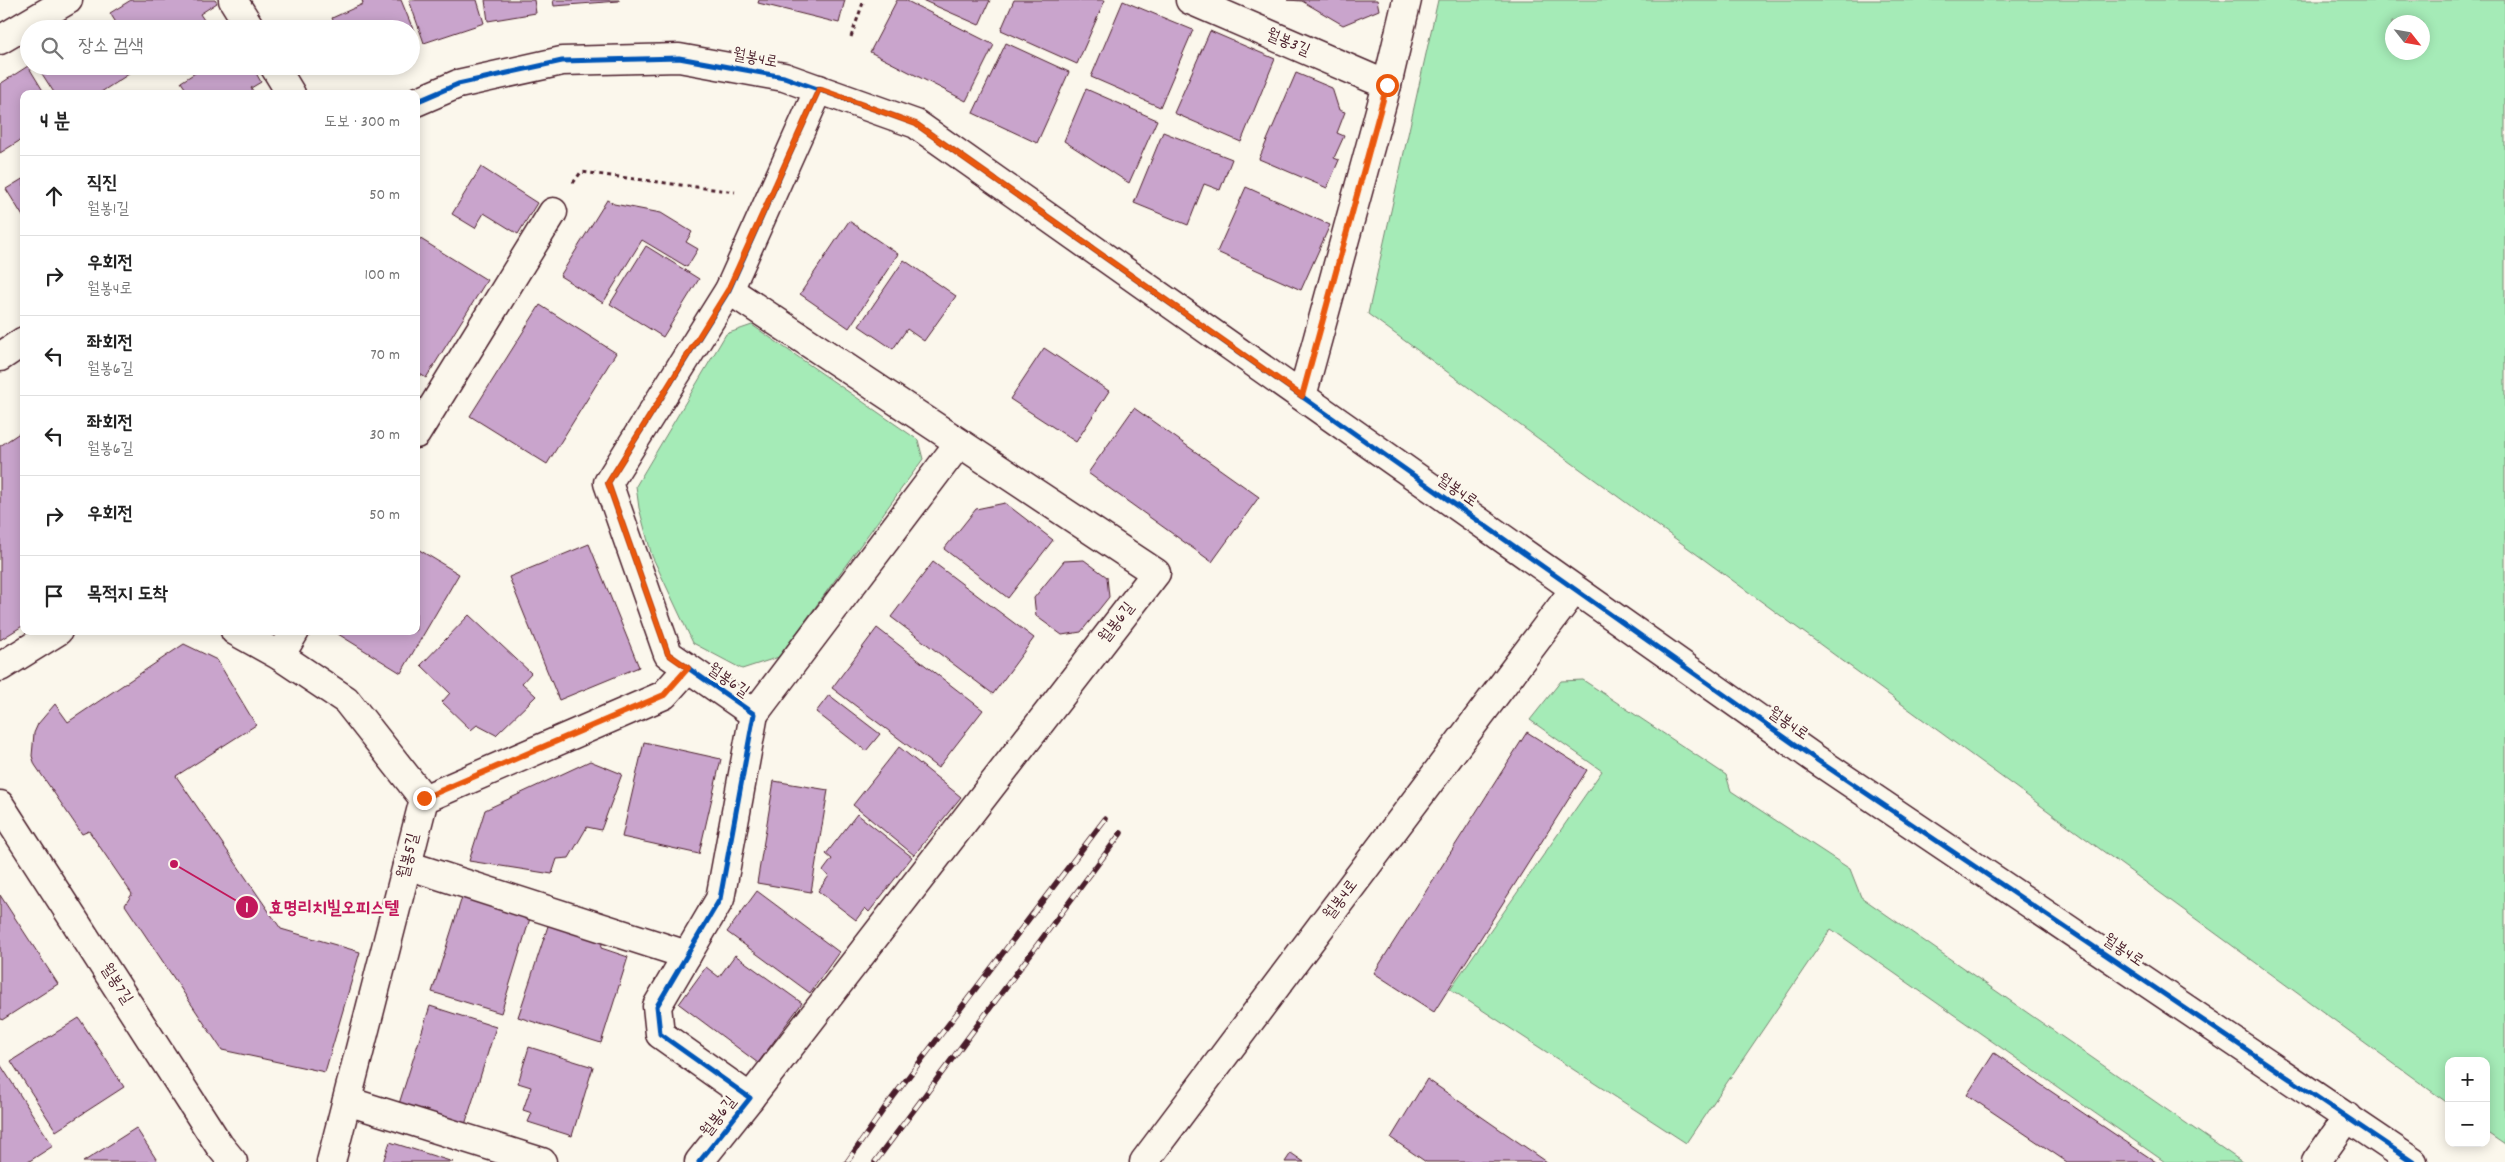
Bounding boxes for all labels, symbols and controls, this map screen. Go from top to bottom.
north arrow [2385,15,2430,60]
search box [20,20,420,75]
street label: 월봉3길 [1262,23,1314,63]
icon: search [38,34,66,62]
text: 장소 검색 [78,34,144,61]
street label: 월봉4로 [731,43,779,75]
route start [1376,74,1399,97]
text: 4 분 [40,108,70,138]
text: 도보 · 300 m [324,111,400,134]
text: 직진 [87,171,118,198]
icon: ahead [40,182,68,210]
text: 50 m [369,184,400,207]
text: 월봉1길 [87,198,129,221]
text: 우회전 [87,251,133,278]
icon: right [40,262,68,290]
text: 100 m [364,264,400,287]
text: 월봉4로 [87,278,132,301]
text: 좌회전 [87,331,133,358]
icon: left [40,342,68,370]
text: 70 m [370,344,400,367]
text: 월봉6길 [87,358,133,381]
text: 좌회전 [87,411,133,438]
icon: left [40,422,68,450]
text: 30 m [370,424,400,447]
text: 월봉6길 [87,438,133,461]
street label: 월봉4로 [1432,469,1482,513]
icon: right [40,502,68,530]
text: 우회전 [87,502,133,529]
text: 50 m [369,504,400,527]
icon: arrive [40,582,68,610]
text: 목적지 도착 [87,582,168,609]
street label: 월봉6길 [1094,598,1140,648]
street label: 월봉6길 [702,658,754,704]
street label: 월봉4로 [1763,702,1813,746]
route end [413,787,436,810]
street label: 월봉5길 [392,831,426,881]
street label: 월봉4로 [1318,875,1364,925]
callout: 효명리치빌오피스텔 [234,890,409,923]
text: 효명리치빌오피스텔 [269,897,400,922]
text: 1 [245,898,249,920]
street label: 월봉4로 [2098,929,2148,973]
street label: 월봉7길 [94,959,138,1009]
map controls [2445,1057,2490,1147]
button: + [2445,1057,2490,1102]
street label: 월봉6길 [696,1092,742,1142]
button: − [2445,1102,2490,1147]

